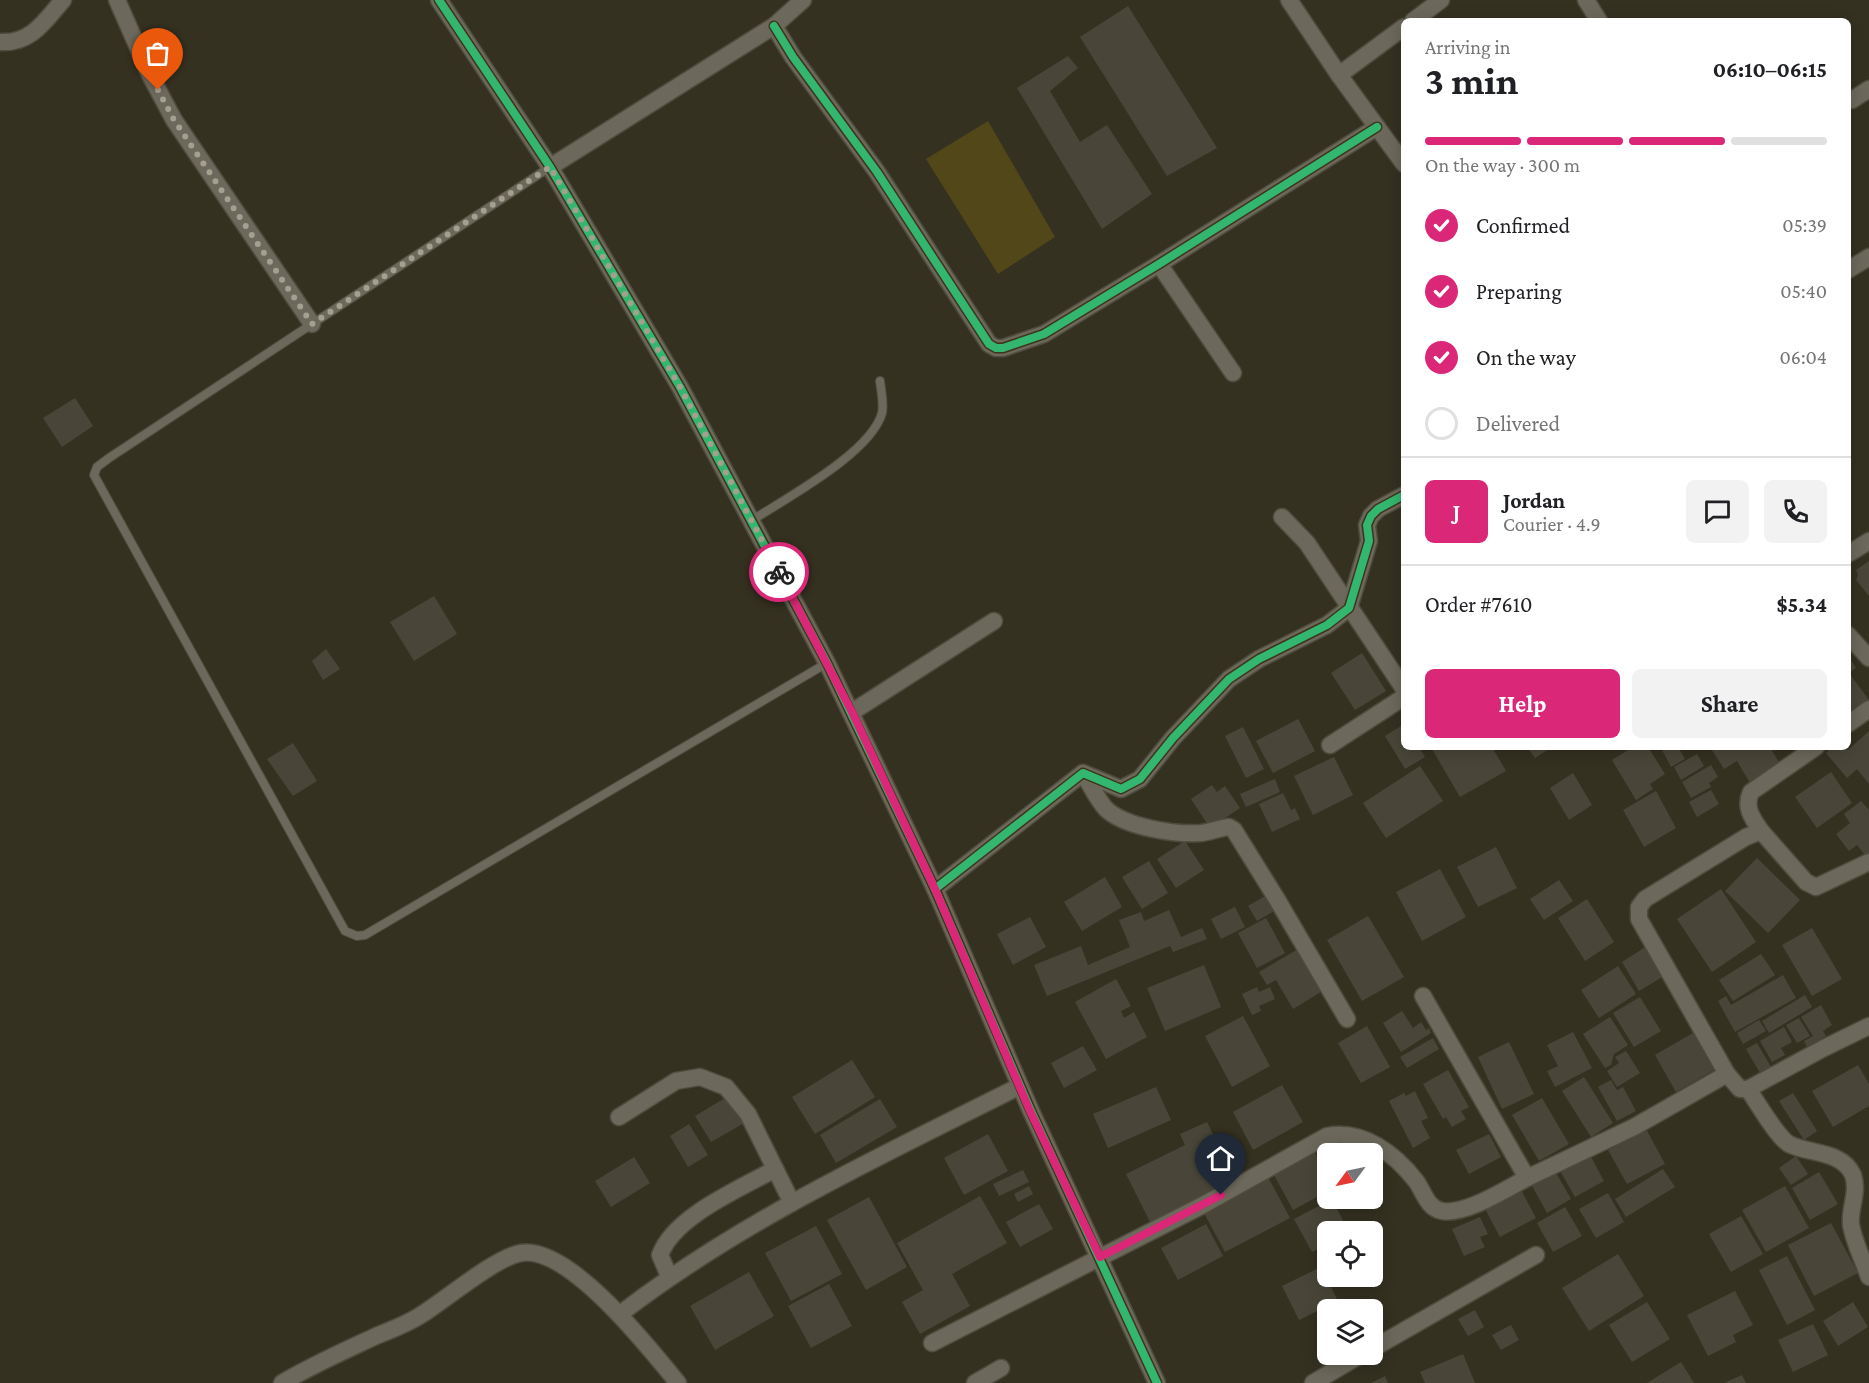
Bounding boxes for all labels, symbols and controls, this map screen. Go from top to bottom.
pin [132,28,183,90]
text: Arriving in [1425,36,1510,58]
icon: bag [141,37,174,70]
text: 06:10–06:15 [1713,57,1827,82]
text: 3 min [1425,59,1518,102]
text: On the way · 300 m [1425,154,1580,176]
icon: check [1425,209,1458,242]
text: Confirmed [1476,213,1570,238]
text: 05:39 [1782,214,1827,236]
icon: check [1425,275,1458,308]
text: Preparing [1476,279,1562,304]
text: 05:40 [1780,280,1827,302]
icon: check [1425,341,1458,374]
text: On the way [1476,345,1576,370]
text: 06:04 [1779,346,1827,368]
text: Delivered [1476,411,1560,436]
button: chat [1686,480,1749,543]
button: phone [1764,480,1827,543]
text: Jordan [1503,488,1565,513]
text: J [1453,499,1460,524]
text: Courier · 4.9 [1503,513,1601,535]
courier [749,542,809,602]
icon: bike [763,556,796,589]
text: Order #7610 [1425,592,1532,617]
text: $5.34 [1777,592,1827,617]
button: Help [1425,669,1620,738]
button: Share [1632,669,1827,738]
pin [1195,1133,1246,1195]
icon: home [1204,1142,1237,1175]
north arrow [1317,1143,1383,1209]
map controls [1317,1143,1383,1365]
button: locate [1317,1221,1383,1287]
button: layers [1317,1299,1383,1365]

